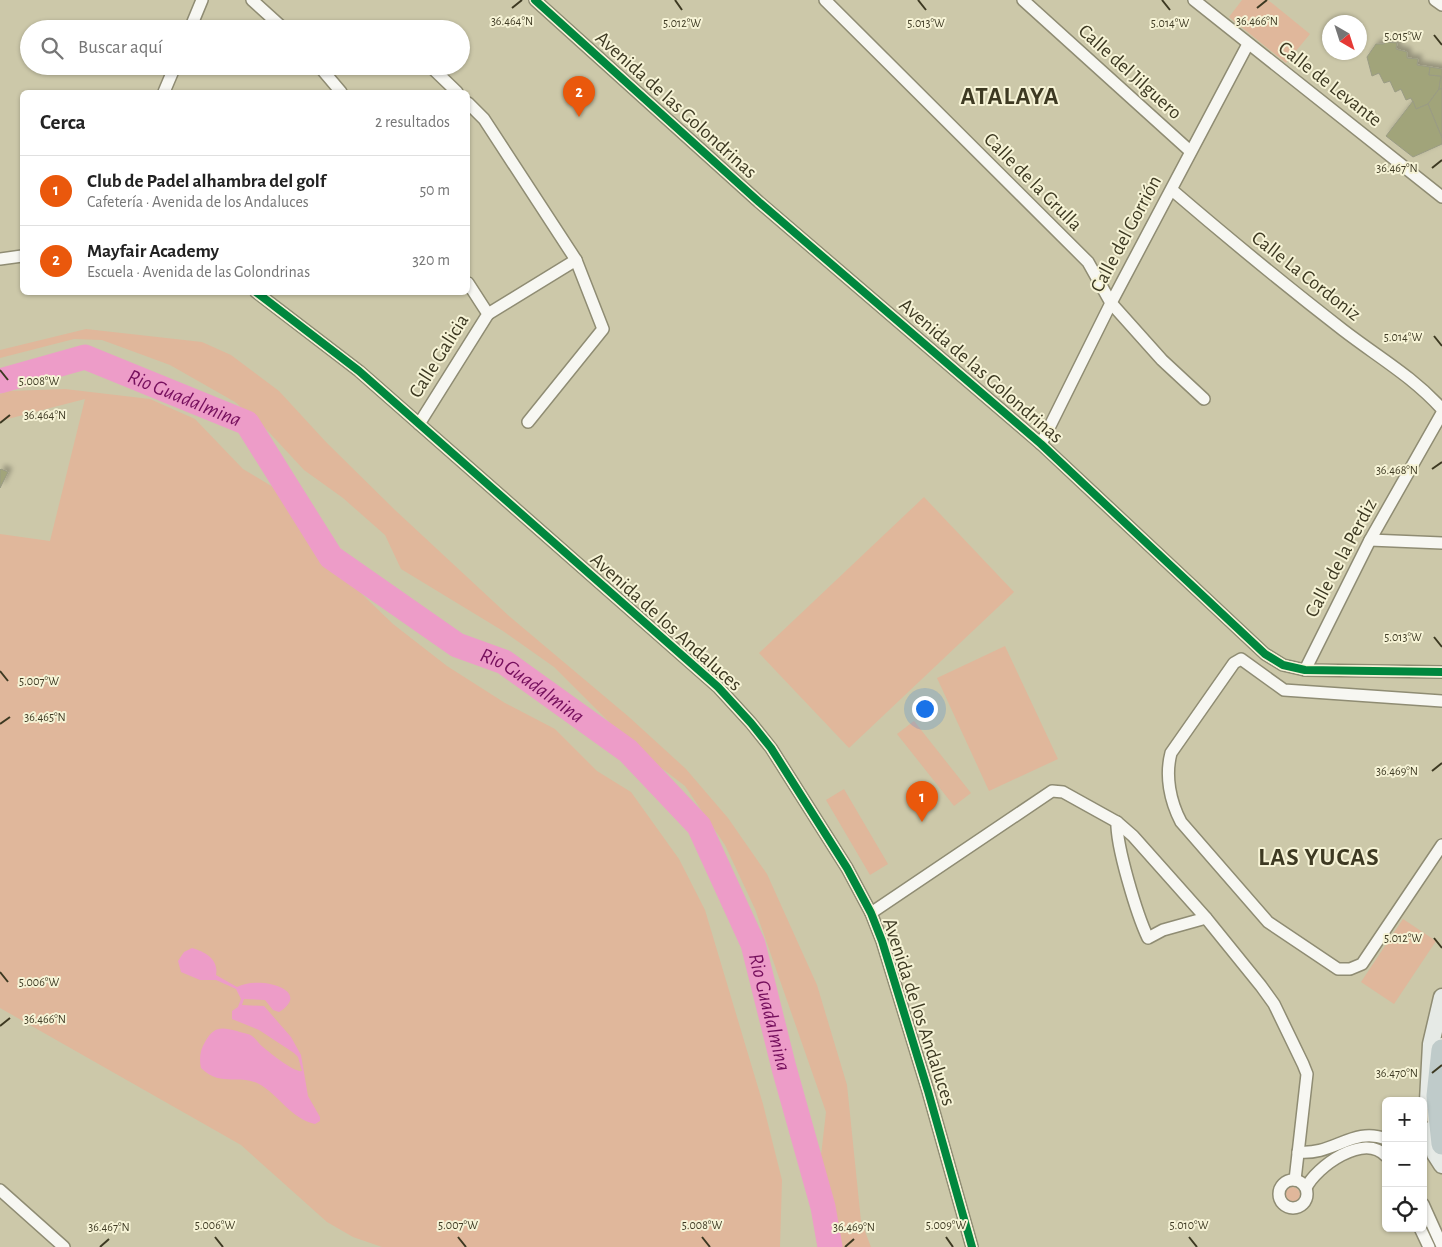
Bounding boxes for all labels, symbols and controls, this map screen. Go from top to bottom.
text: 36.464°N [491,15,533,27]
text: 36.466°N [1236,15,1278,27]
north arrow [1322,15,1367,60]
text: 5.012°W [663,17,701,29]
text: 5.013°W [907,17,945,29]
text: 5.014°W [1151,17,1189,29]
search box [20,20,470,75]
street label: Calle del Jilguero [1075,21,1185,123]
street label: Avenida de las Golondrinas [592,28,760,182]
text: 5.015°W [1384,30,1422,42]
icon: search [38,34,66,62]
text: Buscar aquí [78,38,163,57]
street label: Calle de Levante [1275,38,1385,130]
pin: 2 [563,76,595,117]
district label: ATALAYA [960,84,1060,109]
text: Cerca [40,112,86,133]
text: 2 resultados [375,114,450,130]
street label: Calle de la Grulla [980,129,1086,235]
text: 36.467°N [1376,162,1418,174]
text: Club de Padel alhambra del golf [87,172,326,191]
street label: Calle del Gorrión [1087,172,1165,296]
text: 1 [53,182,59,198]
text: 50 m [419,182,450,198]
text: Cafetería · Avenida de los Andaluces [87,194,309,210]
street label: Calle La Cordoniz [1248,227,1364,325]
text: Mayfair Academy [87,242,219,261]
text: 2 [52,252,60,268]
text: 320 m [412,252,450,268]
text: Escuela · Avenida de las Golondrinas [87,264,310,280]
street label: Avenida de las Golondrinas [895,295,1067,447]
street label: Calle Galicia [405,311,473,401]
text: 5.014°W [1384,331,1422,343]
water label: Rio Guadalmina [125,365,245,430]
text: 5.008°W [19,375,60,387]
text: 36.464°N [24,409,66,421]
text: 36.468°N [1376,464,1418,476]
street label: Calle de la Perdiz [1301,495,1381,621]
street label: Avenida de los Andaluces [587,549,745,695]
text: 5.013°W [1384,631,1422,643]
water label: Rio Guadalmina [478,644,588,727]
text: 5.007°W [19,675,59,687]
your location [912,696,938,722]
text: 36.465°N [24,711,66,723]
text: 36.469°N [1376,765,1418,777]
pin: 1 [906,781,938,822]
district label: LAS YUCAS [1258,845,1380,870]
street label: Avenida de los Andaluces [879,916,959,1108]
text: 5.012°W [1384,932,1422,944]
water label: Rio Guadalmina [745,951,795,1073]
text: 5.006°W [19,976,60,988]
text: 36.466°N [24,1013,66,1025]
text: 36.470°N [1376,1067,1418,1079]
map controls [1382,1097,1427,1232]
button: + [1382,1097,1427,1142]
button: − [1382,1142,1427,1187]
button: locate [1382,1187,1427,1232]
text: 5.006°W [195,1219,236,1231]
text: 5.007°W [438,1219,478,1231]
text: 5.008°W [682,1219,723,1231]
text: 5.009°W [926,1219,967,1231]
text: 5.010°W [1170,1219,1209,1231]
text: 36.467°N [88,1221,130,1233]
text: 36.469°N [833,1221,875,1233]

